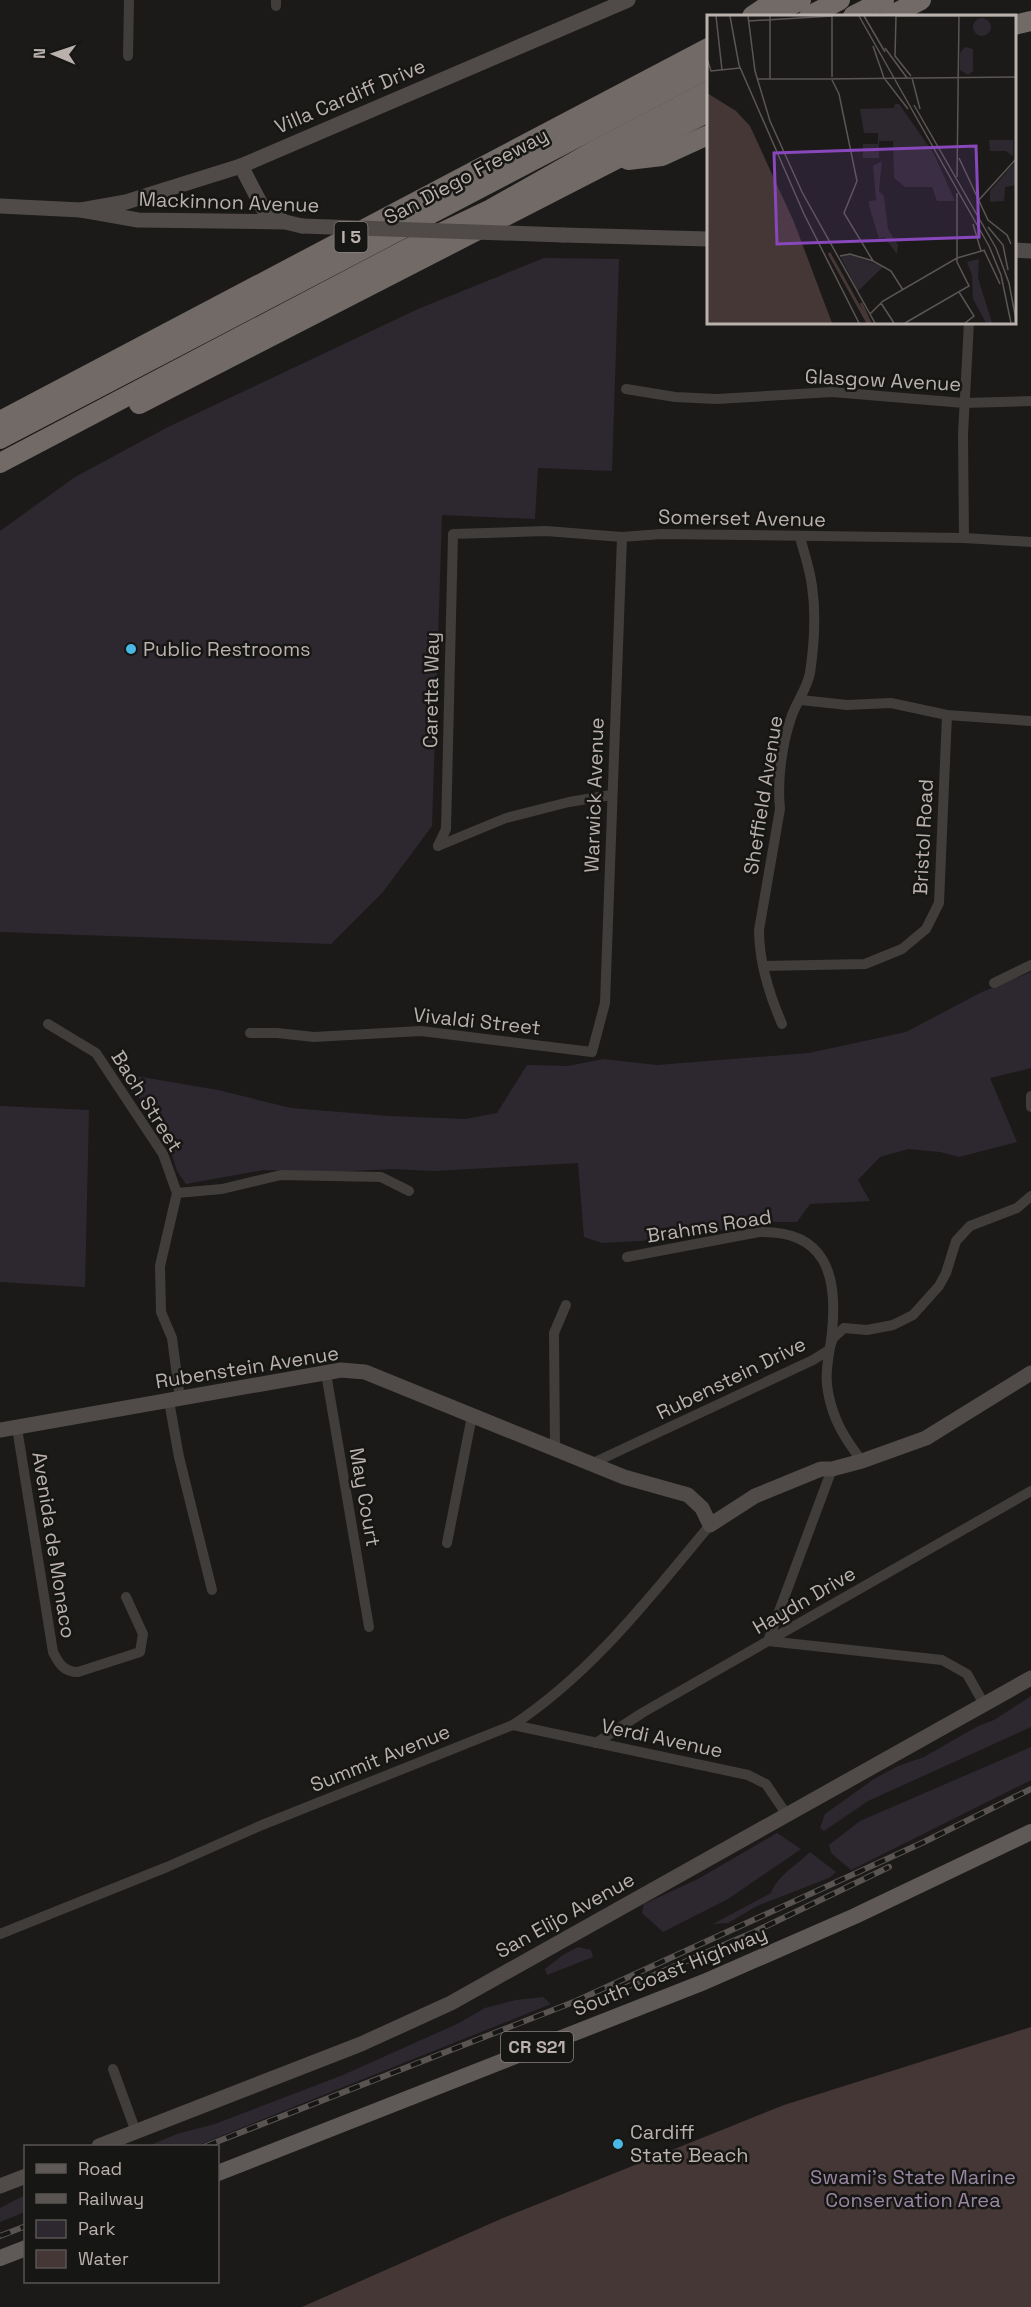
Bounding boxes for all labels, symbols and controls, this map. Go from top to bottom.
inset map [707,15,1016,324]
north arrow [24,24,84,84]
text: N [29,48,50,59]
street label: Villa Cardiff Drive [271,53,429,139]
street label: San Diego Freeway [379,122,553,230]
street label: Mackinnon Avenue [138,186,320,218]
road number: I 5 [334,222,368,252]
street label: Glasgow Avenue [804,363,962,397]
street label: Somerset Avenue [658,504,826,532]
street label: Caretta Way [417,632,445,748]
place label: Public Restrooms [143,636,311,662]
marker: Public Restrooms [124,642,138,656]
street label: Sheffield Avenue [738,714,788,876]
street label: Warwick Avenue [578,717,610,873]
street label: Bristol Road [907,778,939,896]
street label: Vivaldi Street [412,1001,542,1041]
street label: Bach Street [106,1045,188,1157]
street label: Brahms Road [645,1203,773,1249]
street label: Rubenstein Drive [652,1331,810,1425]
street label: Rubenstein Avenue [153,1340,341,1394]
street label: May Court [344,1445,386,1549]
street label: Avenida de Monaco [26,1450,82,1640]
street label: Haydn Drive [748,1560,860,1640]
street label: Verdi Avenue [599,1712,725,1764]
street label: Summit Avenue [306,1718,454,1798]
street label: San Elijo Avenue [491,1866,639,1964]
street label: South Coast Highway [569,1920,771,2022]
road number: CR S21 [501,2032,573,2062]
place label: Cardiff State Beach [630,2119,749,2168]
marker: Cardiff State Beach [611,2137,625,2151]
legend [24,2145,219,2283]
text: Road [78,2157,122,2180]
park label: Swami's State Marine Conservation Area [810,2164,1016,2213]
text: Railway [78,2187,144,2210]
text: Park [78,2217,116,2240]
text: Water [78,2247,129,2270]

